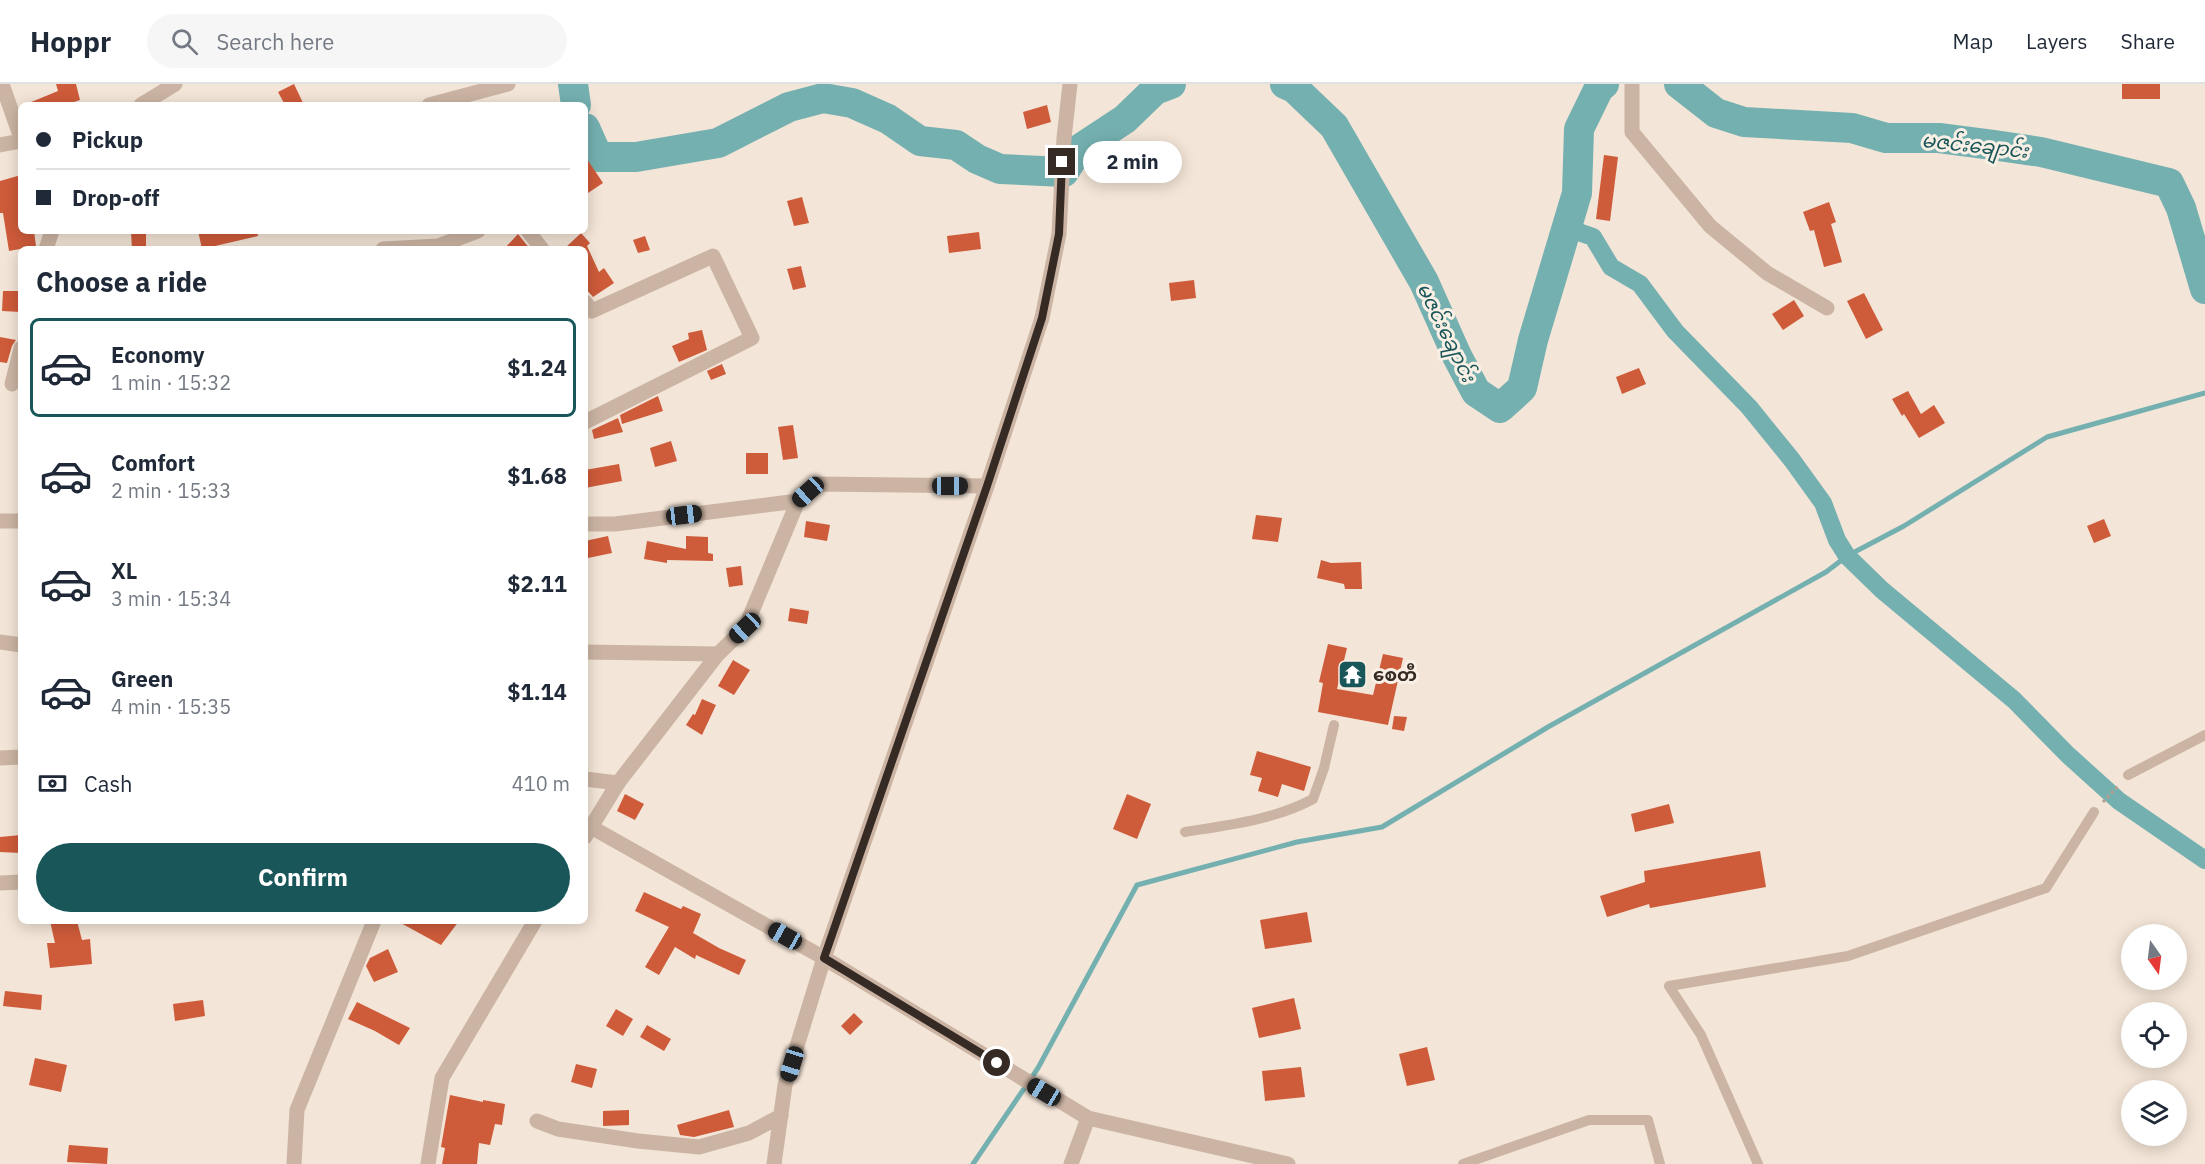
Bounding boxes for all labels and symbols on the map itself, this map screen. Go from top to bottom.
water label: မဇင်းချောင်း [1920,126,2031,168]
callout: 2 min [1083,141,1182,183]
route end [1048,148,1075,175]
water label: မဇင်းချောင်း [1408,278,1483,389]
car [789,473,827,511]
car [932,477,968,495]
car [665,504,703,526]
car [726,609,764,647]
temple icon: စေတီ [1336,658,1368,690]
place label: စေတီ [1373,663,1417,686]
car [765,919,805,953]
north arrow [2121,924,2187,990]
car [778,1044,806,1084]
route start [983,1049,1010,1076]
car [1024,1075,1064,1109]

